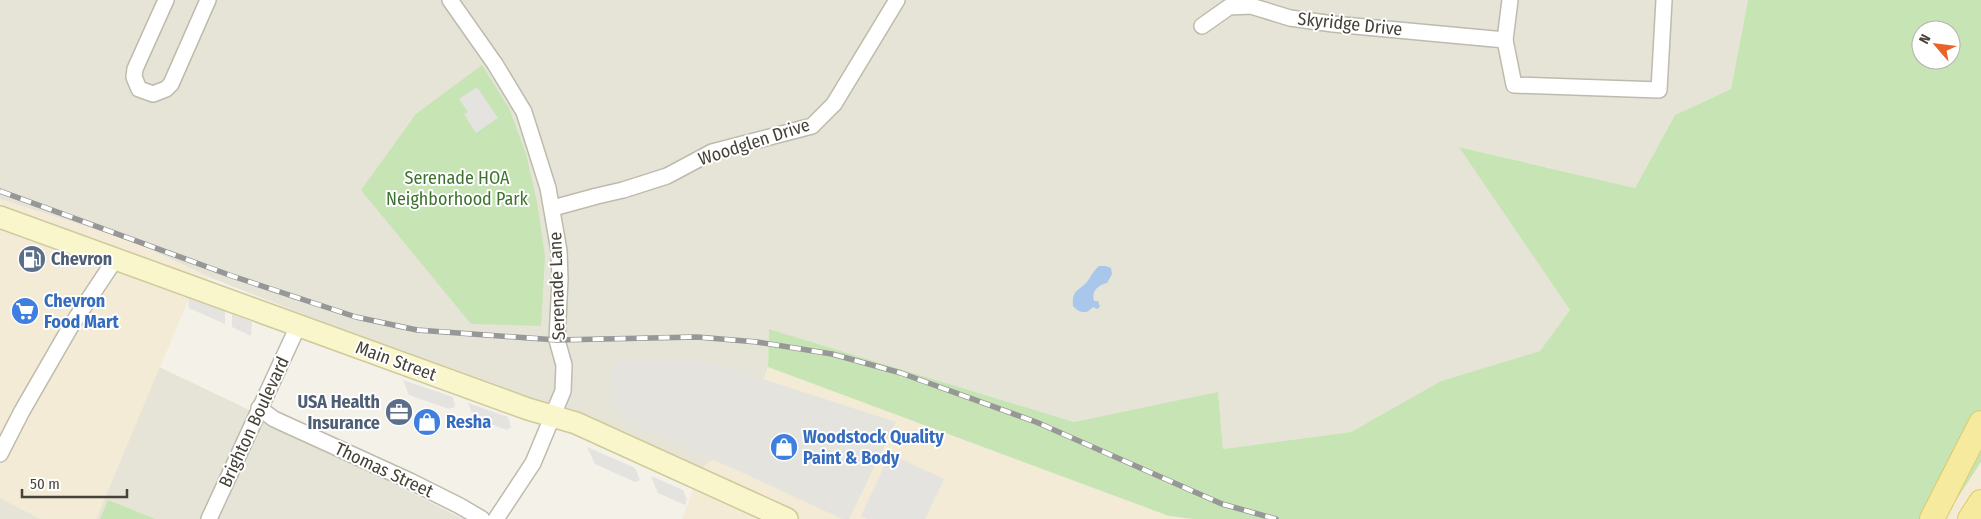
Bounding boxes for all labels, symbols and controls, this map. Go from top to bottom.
street label: Skyridge Drive [1297,8,1404,40]
north arrow [1911,20,1961,70]
text: N [1915,31,1934,47]
street label: Woodglen Drive [696,114,813,170]
park label: Serenade HOA Neighborhood Park [386,167,529,210]
street label: Serenade Lane [544,231,570,341]
fuel station icon: Chevron [17,244,47,274]
place label: Chevron [51,248,112,270]
place label: Chevron Food Mart [44,290,120,333]
supermarket icon: Chevron Food Mart [10,296,40,326]
street label: Main Street [353,336,439,386]
street label: Brighton Boulevard [214,353,294,491]
place label: USA Health Insurance [298,391,380,434]
office icon: USA Health Insurance [384,397,414,427]
shop icon: Resha [412,407,442,437]
place label: Resha [446,411,491,433]
place label: Woodstock Quality Paint & Body [803,426,944,469]
shop icon: Woodstock Quality Paint & Body [769,432,799,462]
street label: Thomas Street [331,438,437,502]
scale bar [22,466,128,498]
text: 50 m [30,475,60,493]

